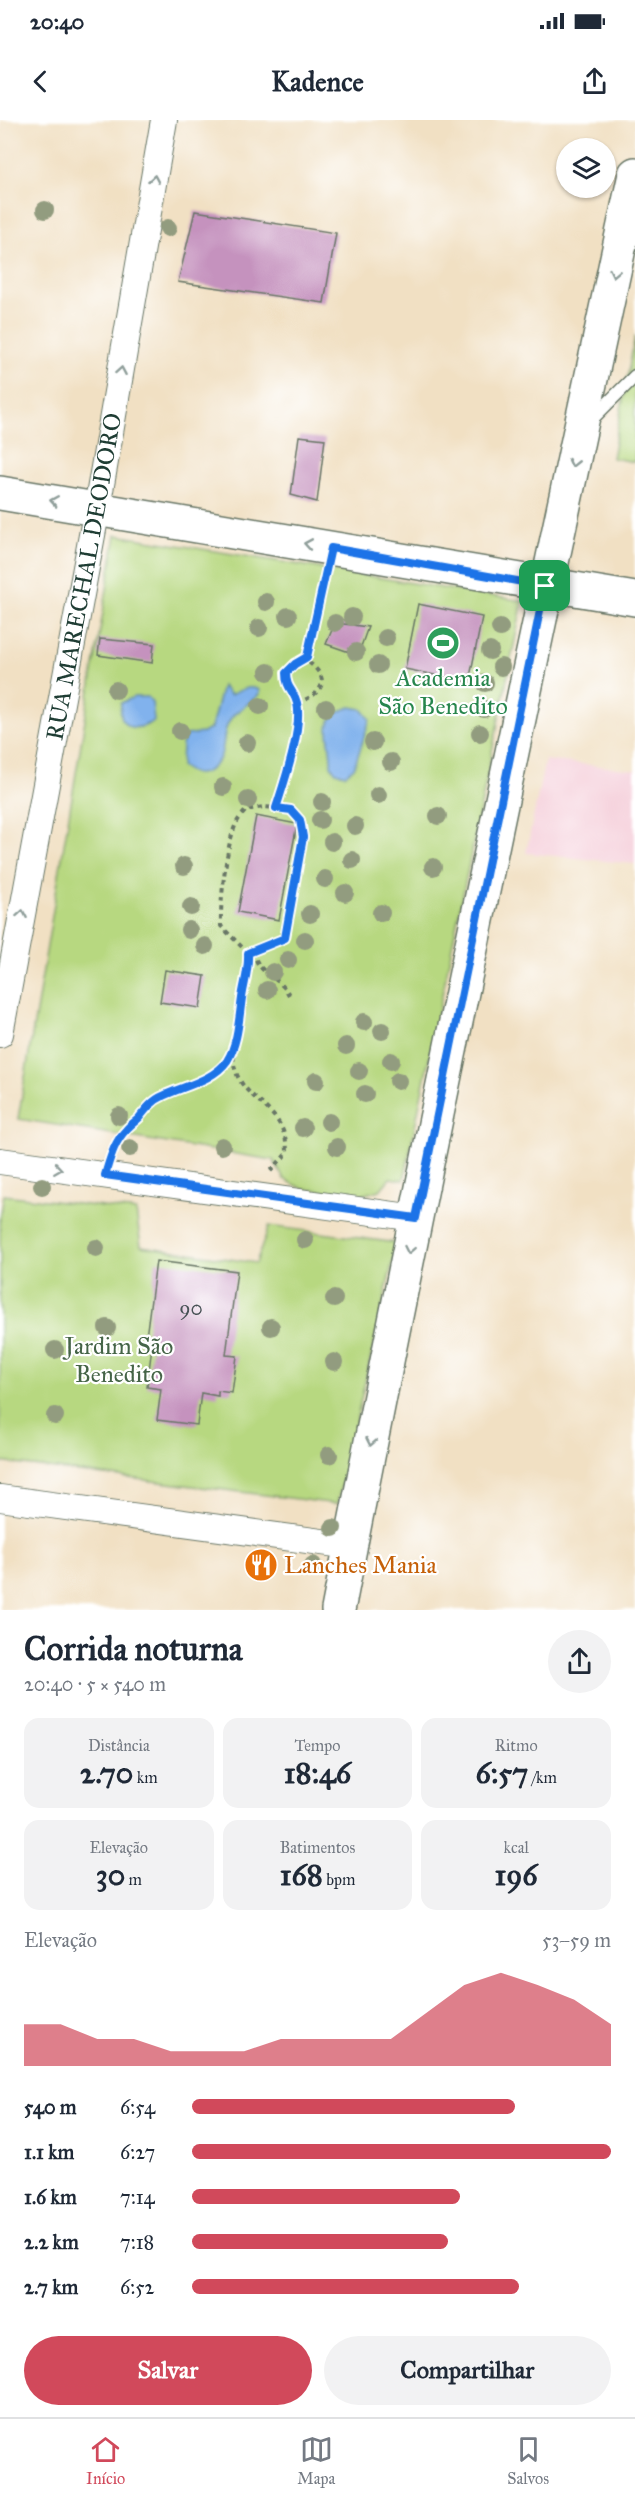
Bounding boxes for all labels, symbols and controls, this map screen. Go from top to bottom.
text: 20:40 [30,8,84,35]
icon: back [24,65,57,98]
text: Kadence [271,65,364,98]
icon: share [578,65,611,98]
map controls [556,138,616,198]
button: layers [556,138,616,198]
one-way arrow [147,174,160,184]
one-way arrow [608,267,621,277]
one-way arrow [114,366,126,376]
street label: RUA MARECHAL DEODORO [39,411,128,743]
one-way arrow [567,458,580,468]
one-way arrow [49,496,58,508]
one-way arrow [303,538,313,551]
pin [519,560,570,611]
icon: arrive [528,569,561,602]
sports icon: Academia São Benedito [425,625,461,661]
place label: Academia São Benedito [378,663,508,721]
one-way arrow [15,909,28,919]
one-way arrow [53,1162,63,1174]
one-way arrow [403,1245,416,1255]
house number: 90 [179,1295,203,1321]
park label: Jardim São Benedito [62,1331,173,1389]
one-way arrow [366,1436,379,1446]
restaurant icon: Lanches Mania [243,1547,279,1583]
place label: Lanches Mania [284,1550,438,1580]
text: Corrida noturna [24,1629,243,1669]
button: share [548,1630,611,1693]
text: 20:40 · 5 × 540 m [24,1672,166,1696]
text: Distância [88,1736,150,1755]
text: Tempo [295,1736,340,1755]
text: Ritmo [495,1736,538,1755]
text: 2.70 [80,1755,133,1791]
text: 18:46 [284,1755,351,1791]
text: 6:57 [475,1755,528,1791]
text: km [133,1768,158,1787]
text: /km [528,1768,557,1787]
text: Elevação [90,1838,148,1857]
text: Batimentos [280,1838,355,1857]
text: kcal [504,1838,529,1857]
text: 30 [96,1857,125,1893]
text: 168 [280,1857,323,1893]
text: 196 [495,1857,538,1893]
text: m [125,1870,142,1889]
text: bpm [323,1870,355,1889]
text: Elevação [24,1928,97,1952]
text: 53–59 m [542,1928,611,1952]
text: 540 m [24,2095,77,2119]
text: 6:54 [120,2095,155,2119]
text: 1.1 km [24,2140,74,2164]
text: 6:27 [120,2140,155,2164]
text: 1.6 km [24,2185,77,2209]
text: 7:14 [120,2185,155,2209]
text: 2.2 km [24,2230,79,2254]
text: 7:18 [120,2230,154,2254]
text: 2.7 km [24,2275,78,2299]
text: 6:52 [120,2275,154,2299]
button: Salvar [24,2336,312,2405]
button: Compartilhar [324,2336,611,2405]
tab: Início [86,2433,125,2488]
tab: Mapa [297,2433,335,2488]
tab: Salvos [507,2433,549,2488]

